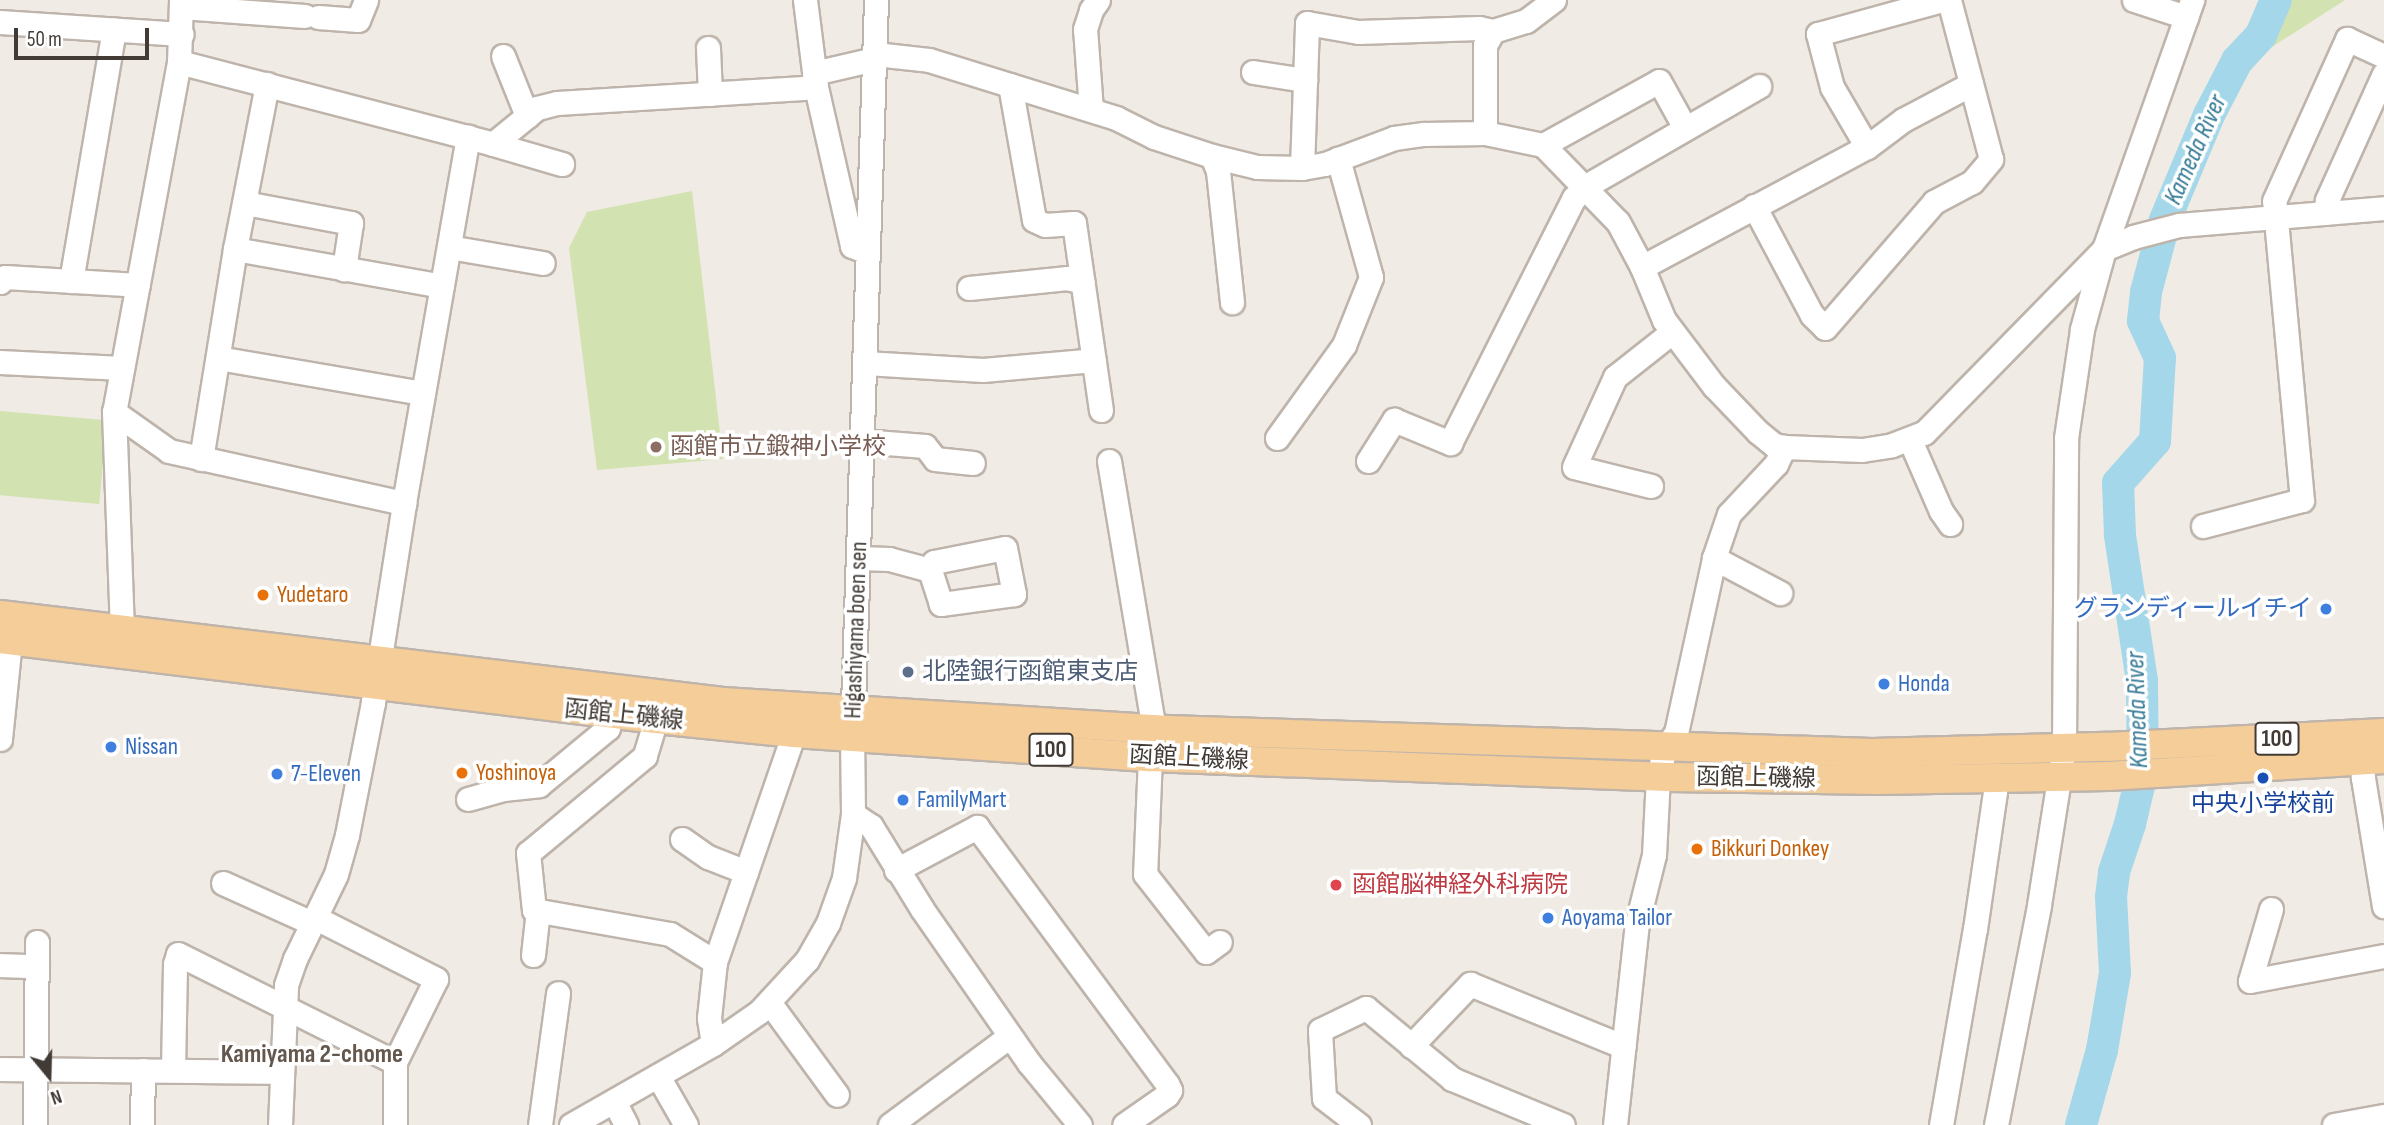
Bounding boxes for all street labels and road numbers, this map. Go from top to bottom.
street label: Higashiyama boen sen [839,541,873,719]
street label: 函館上磯線 [563,694,685,736]
road number: 100 [2254,720,2300,758]
road number: 100 [1028,730,1074,770]
street label: 函館上磯線 [1128,740,1250,776]
street label: 函館上磯線 [1696,763,1816,793]

